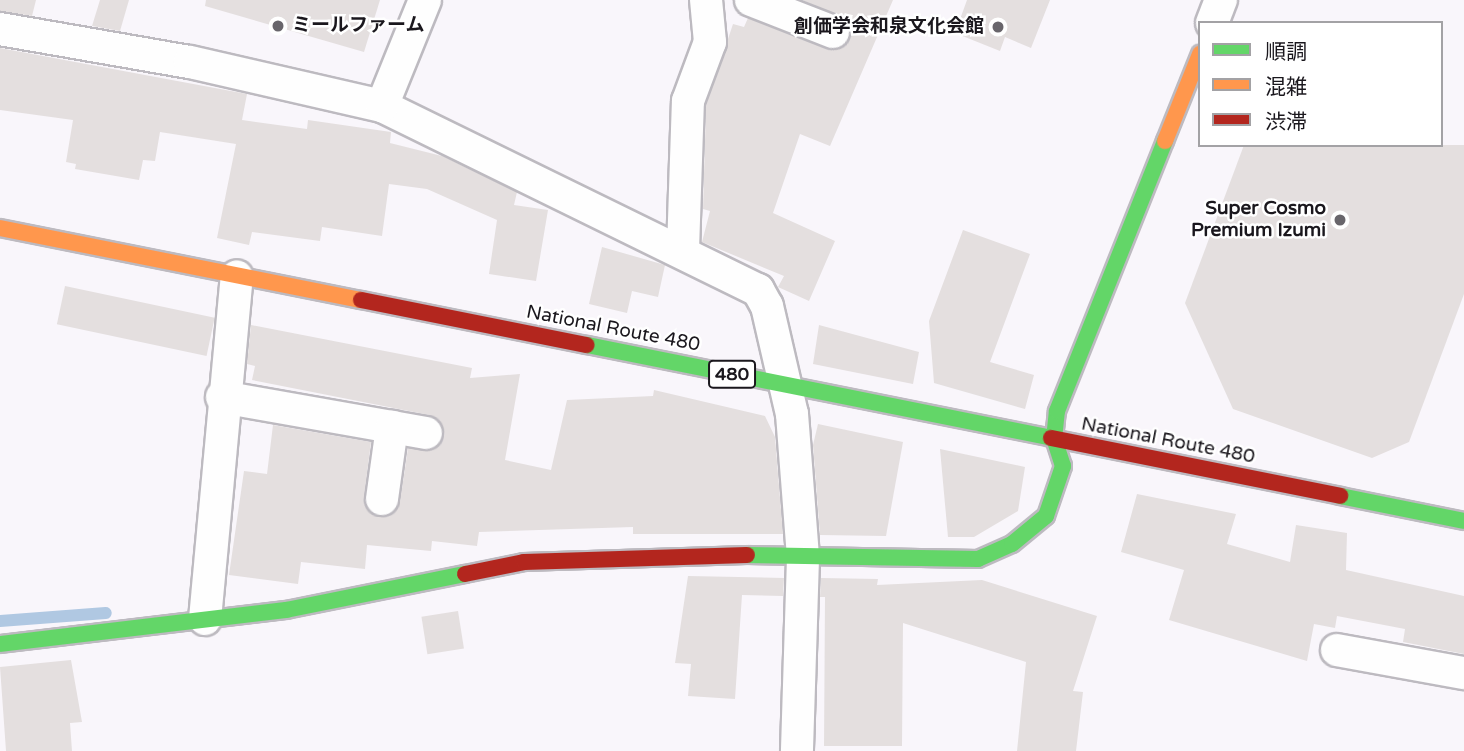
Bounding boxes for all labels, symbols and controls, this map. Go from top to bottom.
place label: ミールファーム [292,15,425,37]
place label: 創価学会和泉文化会館 [794,16,984,38]
marker: ミールファーム [270,18,286,34]
marker: 創価学会和泉文化会館 [990,19,1006,35]
legend [1198,21,1443,147]
text: 順調 [1265,40,1307,65]
text: 混雑 [1265,75,1307,100]
text: 渋滞 [1265,110,1307,135]
place label: Super Cosmo Premium Izumi [1191,198,1326,242]
marker: Super Cosmo Premium Izumi [1332,212,1348,228]
street label: National Route 480 [524,301,702,357]
road number: 480 [708,360,756,388]
street label: National Route 480 [1079,413,1257,469]

